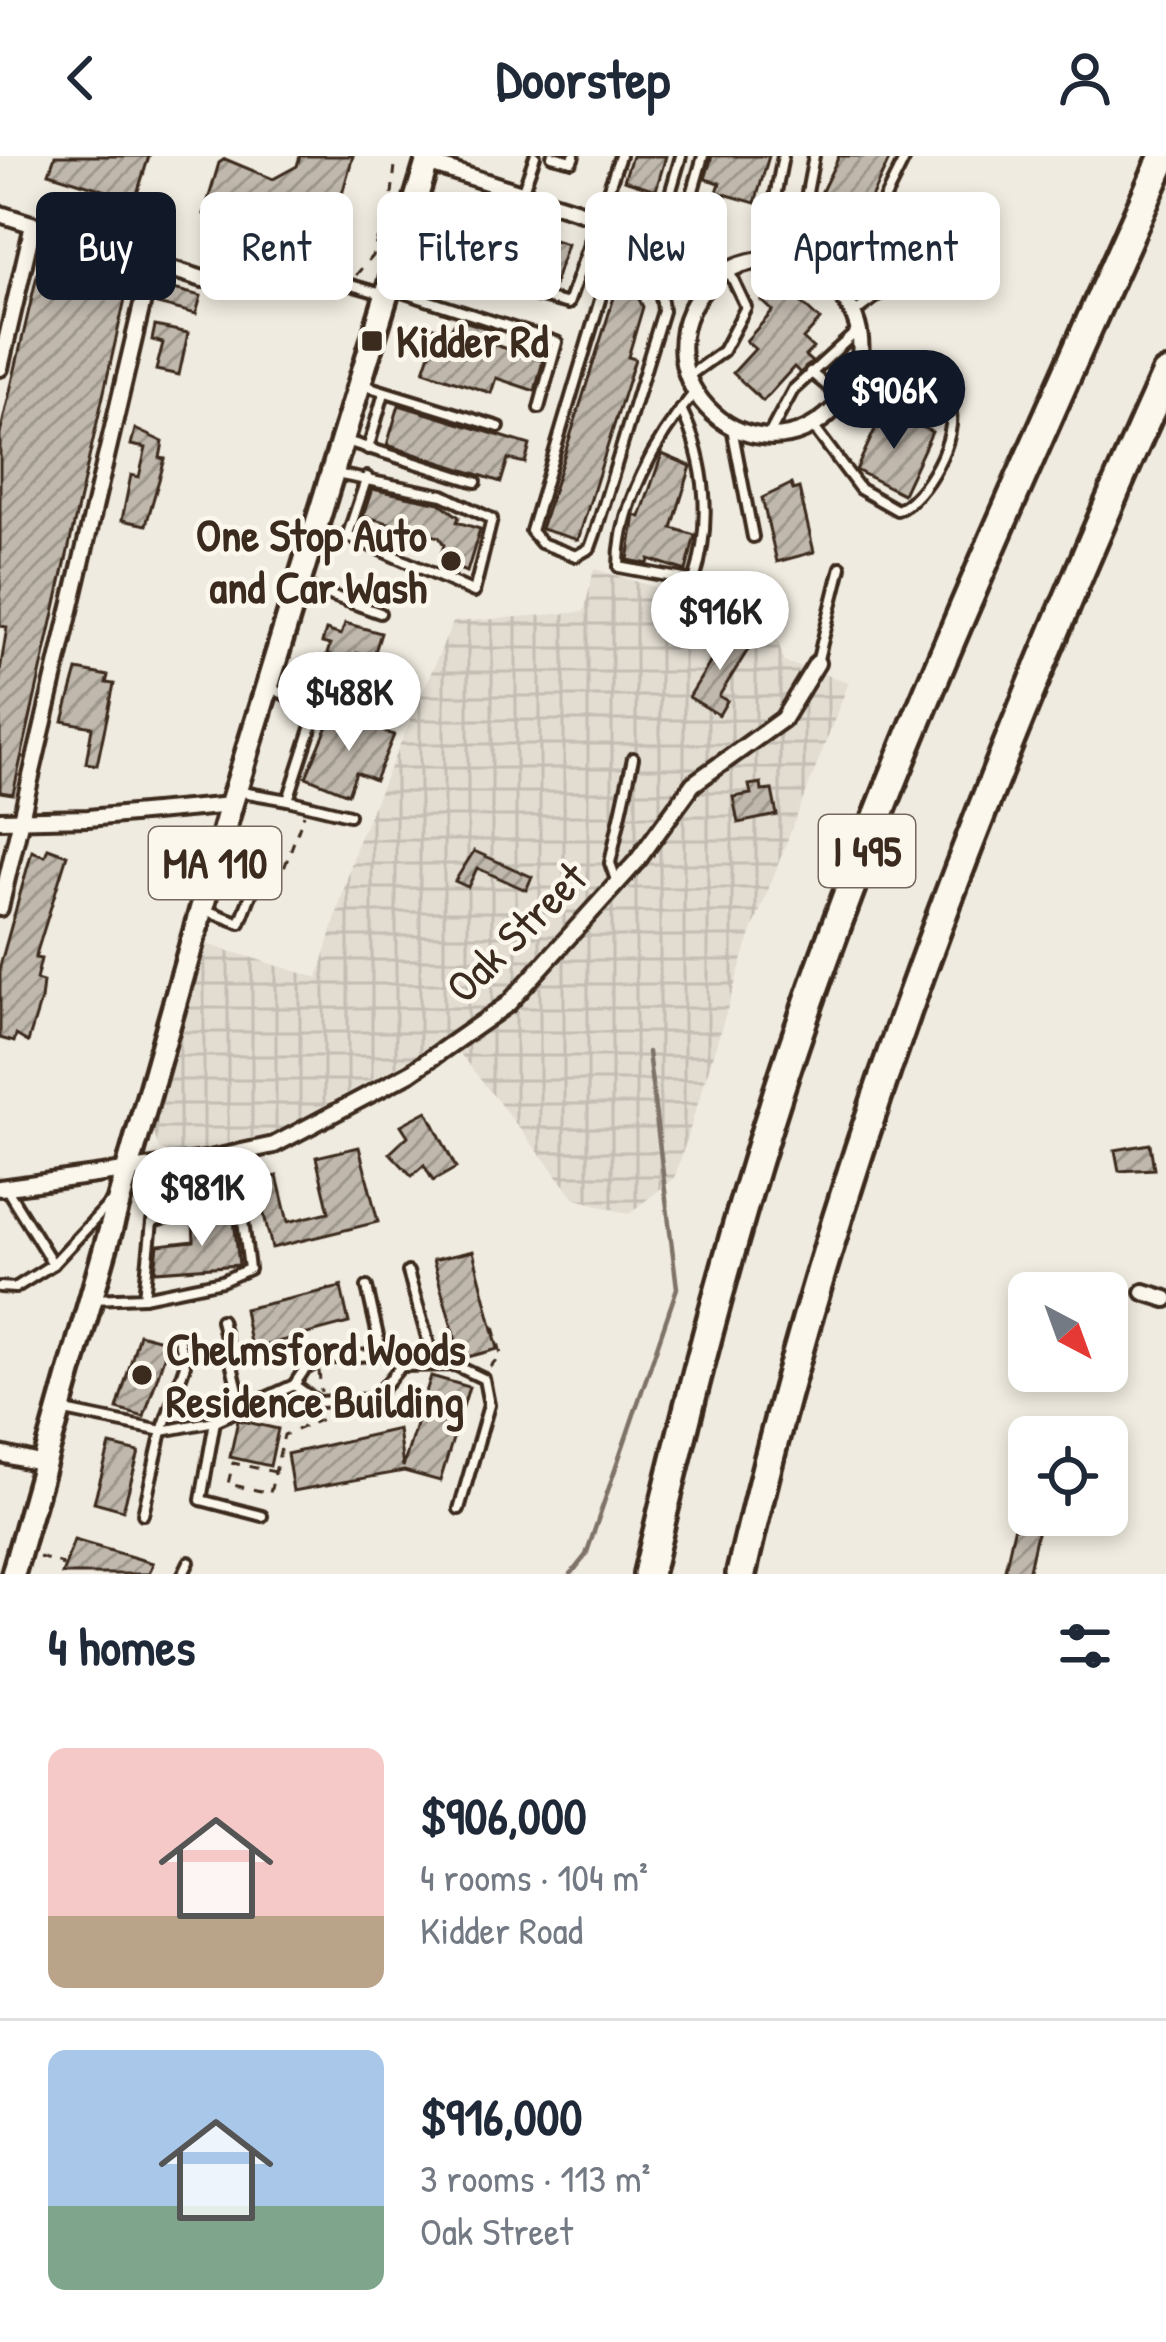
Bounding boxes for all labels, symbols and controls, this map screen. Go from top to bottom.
text: Doorstep [496,42,670,115]
icon: back [48,45,114,111]
icon: person [1052,45,1118,111]
chip: Buy [36,192,176,300]
chip: Rent [200,192,353,300]
chip: Filters [377,192,561,300]
chip: New [585,192,727,300]
chip: Apartment [751,192,1000,300]
place label: Kidder Rd [396,310,549,371]
marker: Kidder Rd [359,328,385,354]
pin: $906K [810,350,978,452]
text: $906K [850,362,938,415]
place label: One Stop Auto and Car Wash [196,504,427,617]
marker: One Stop Auto and Car Wash [438,548,464,574]
pin: $916K [636,571,804,673]
text: $916K [678,583,762,636]
pin: $488K [265,652,433,754]
text: $488K [305,664,393,717]
road number: I 495 [819,815,915,887]
road number: MA 110 [149,827,281,899]
street label: Oak Street [432,847,600,1016]
pin: $981K [118,1147,286,1249]
text: $981K [159,1159,245,1212]
north arrow [1008,1272,1128,1392]
map controls [1008,1272,1128,1536]
place label: Chelmsford Woods Residence Building [166,1318,466,1432]
marker: Chelmsford Woods Residence Building [129,1362,155,1388]
button: locate [1008,1416,1128,1536]
text: 4 homes [48,1612,195,1681]
icon: filters [1052,1613,1118,1679]
text: $906,000 [420,1781,587,1850]
icon: home [144,1796,288,1940]
text: 4 rooms · 104 m² [420,1850,648,1903]
text: Kidder Road [420,1903,583,1956]
text: $916,000 [420,2082,582,2151]
icon: home [144,2098,288,2242]
text: 3 rooms · 113 m² [420,2151,650,2204]
text: Oak Street [420,2204,573,2257]

